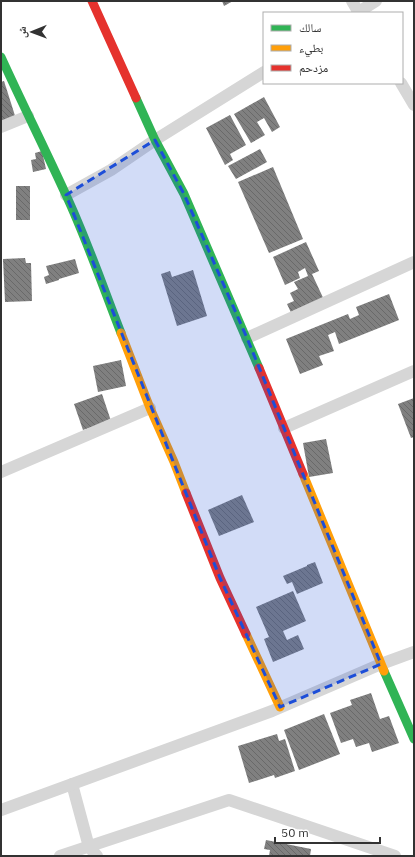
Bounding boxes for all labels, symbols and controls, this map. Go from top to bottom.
north arrow [12,12,52,52]
legend [263,12,403,84]
text: سالك [299,20,321,35]
text: ش [15,26,30,38]
text: بطيء [299,40,323,58]
text: مزدحم [299,60,328,76]
scale bar [275,819,380,845]
text: 50 m [281,825,309,840]

